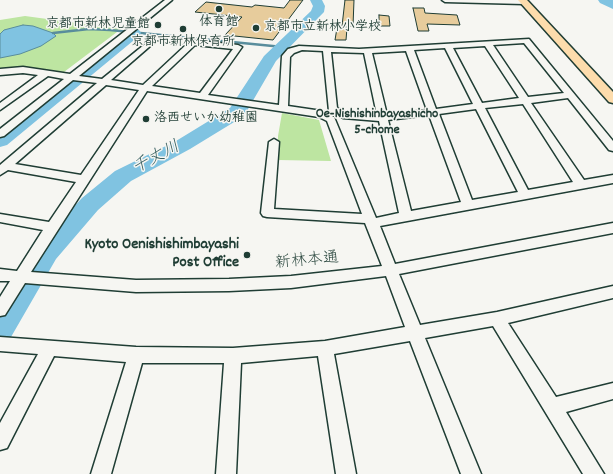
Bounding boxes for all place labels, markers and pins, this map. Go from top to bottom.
marker: 体育館 [214,4,224,14]
place label: 体育館 [200,15,238,31]
place label: 京都市新林児童館 [46,17,150,33]
marker: 京都市新林児童館 [153,20,163,30]
place label: 京都市立新林小学校 [264,20,381,36]
marker: 京都市立新林小学校 [251,23,261,33]
marker: 京都市新林保育所 [178,24,188,34]
place label: 京都市新林保育所 [131,35,235,51]
place label: 洛西せいか幼稚園 [154,111,258,127]
marker: 洛西せいか幼稚園 [141,114,151,124]
place label: Kyoto Oenishishimbayashi Post Office [84,236,239,274]
marker: Kyoto Oenishishimbayashi Post Office [242,250,252,260]

